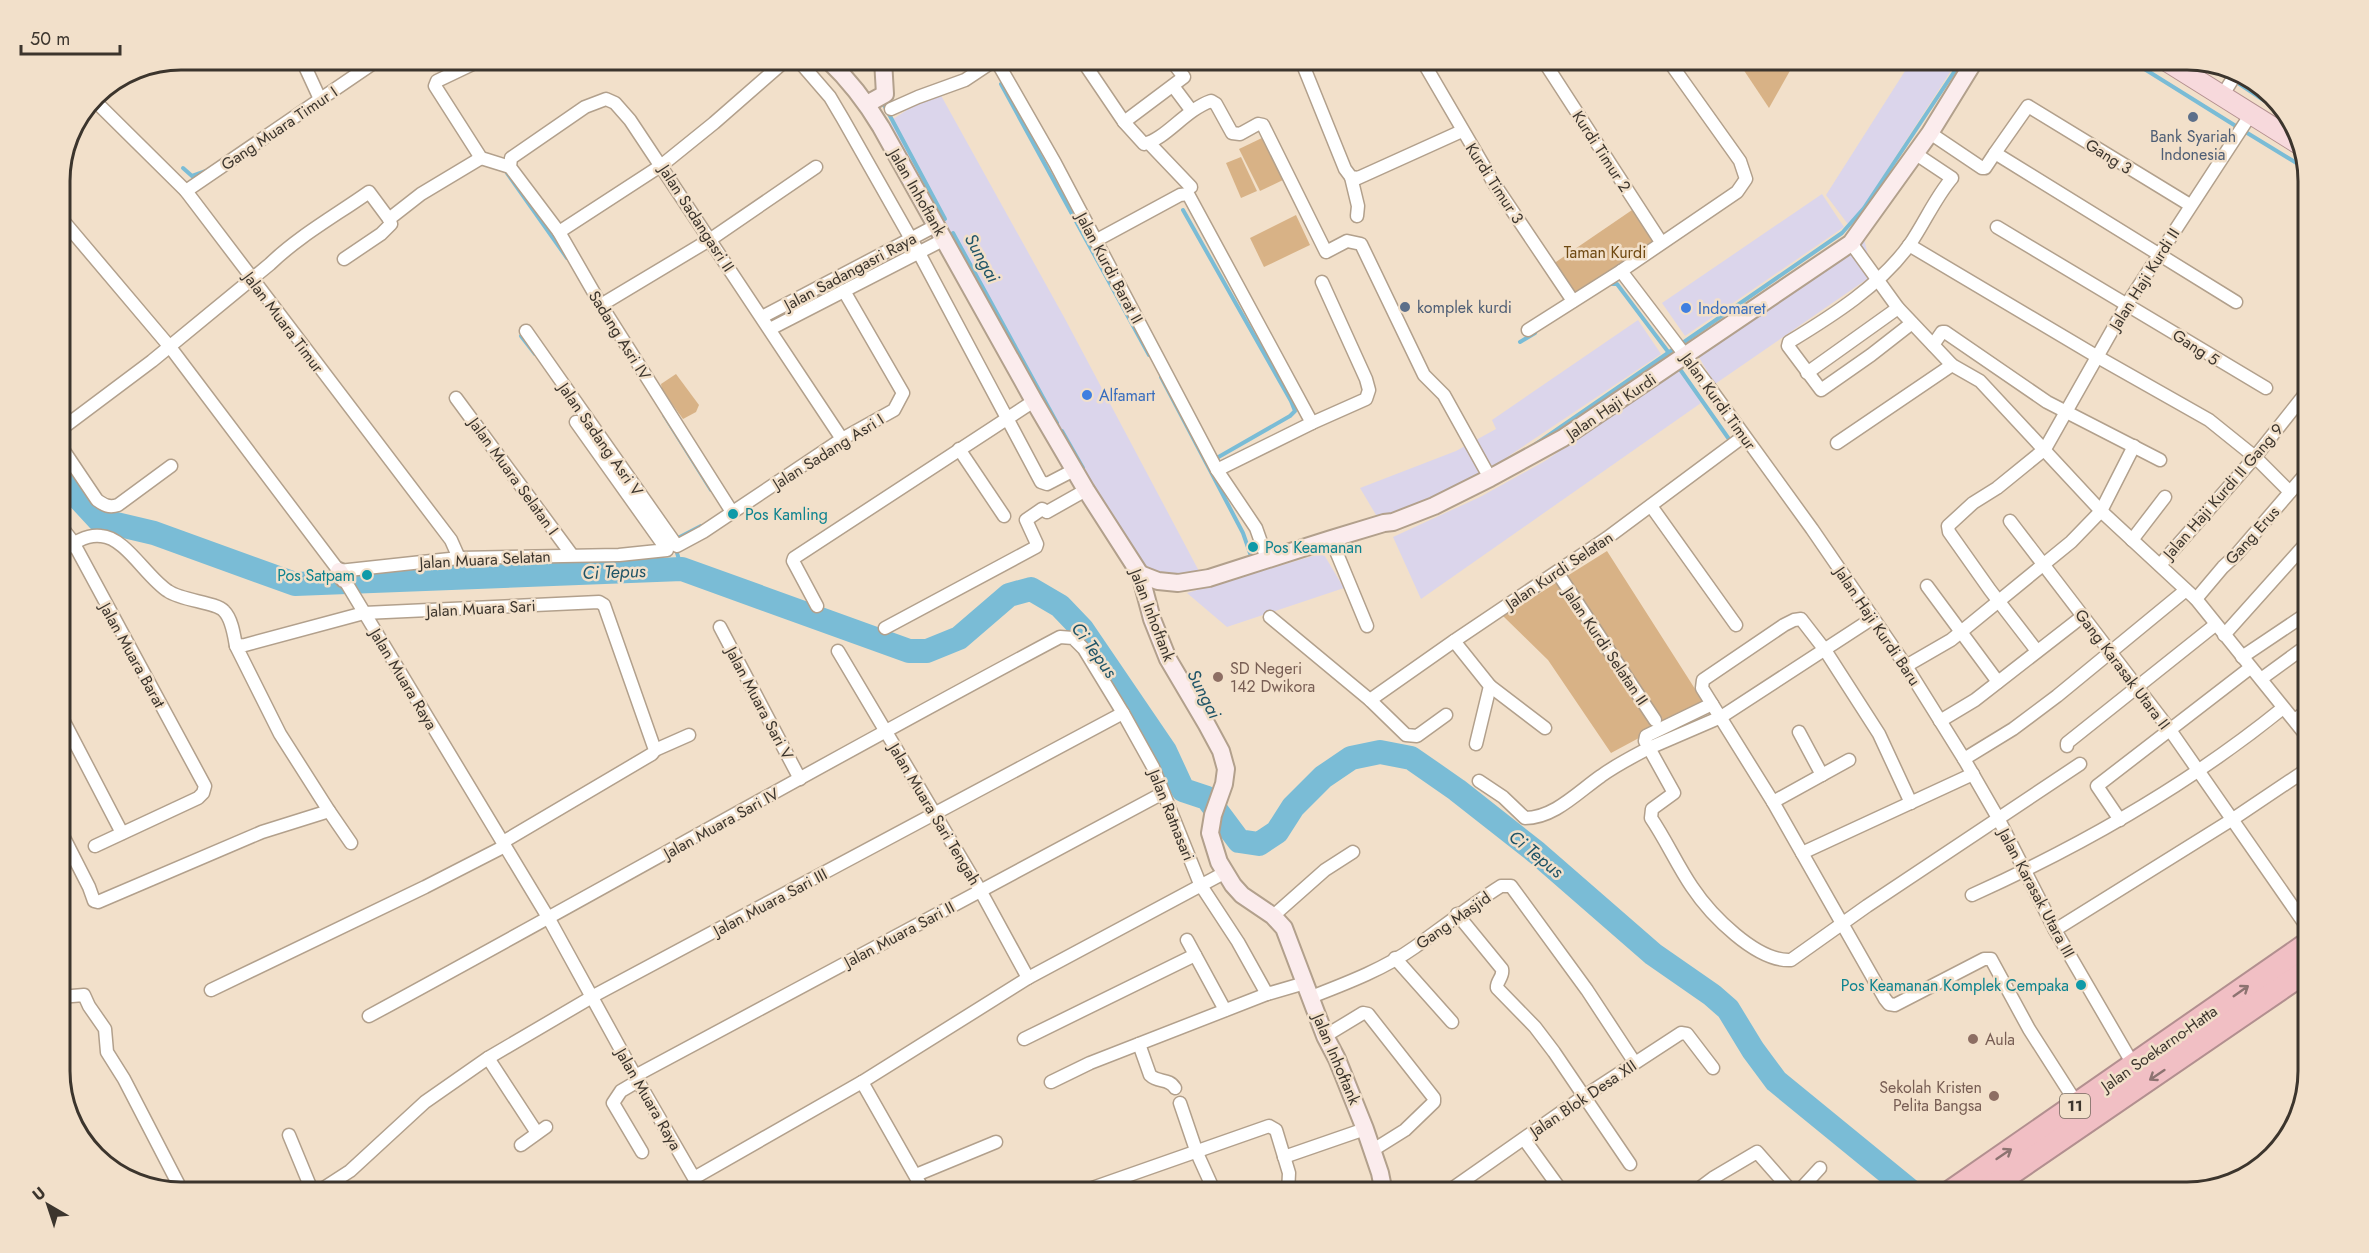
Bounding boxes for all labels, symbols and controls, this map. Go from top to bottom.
scale bar [21,18,120,56]
text: 50 m [30,26,70,52]
street label: Gang Muara Timur I [216,81,342,176]
street label: Kurdi Timur 2 [1567,106,1636,196]
marker: Bank Syariah Indonesia [2186,110,2200,124]
place label: Bank Syariah Indonesia [2150,125,2236,166]
street label: Gang 3 [2081,133,2137,180]
street label: Kurdi Timur 3 [1460,138,1529,228]
street label: Jalan Inhoftank [882,143,952,241]
street label: Jalan Sadangasri II [652,159,740,276]
street label: Jalan Kurdi Barat II [1070,207,1149,328]
street label: Jalan Haji Kurdi II [2103,224,2185,336]
street label: Jalan Sadangasri Raya [778,227,920,317]
water label: Sungai [958,229,1006,288]
park label: Taman Kurdi [1564,241,1646,264]
street label: Jalan Muara Timur [237,265,330,378]
street label: Sadang Asri IV [583,286,656,385]
place label: komplek kurdi [1417,296,1512,319]
place label: Indomaret [1698,297,1766,320]
marker: komplek kurdi [1398,300,1412,314]
marker: Indomaret [1679,301,1693,315]
street label: Gang 5 [2168,324,2224,371]
street label: Jalan Kurdi Timur [1674,347,1762,455]
street label: Jalan Haji Kurdi [1560,368,1661,446]
street label: Jalan Sadang Asri V [552,376,649,501]
place label: Alfamart [1099,384,1155,407]
marker: Alfamart [1080,388,1094,402]
street label: Jalan Sadang Asri I [767,408,888,496]
street label: Jalan Muara Selatan I [462,411,564,540]
street label: Jalan Haji Kurdi II Gang 9 [2157,418,2289,566]
street label: Gang Erus [2220,501,2285,570]
place label: Pos Kamling [745,503,828,526]
marker: Pos Kamling [726,507,740,521]
street label: Jalan Kurdi Selatan [1499,526,1618,616]
place label: Pos Keamanan [1265,536,1362,559]
marker: Pos Keamanan [1246,540,1260,554]
street label: Jalan Muara Selatan [417,545,551,575]
water label: Ci Tepus [582,558,647,586]
street label: Jalan Haji Kurdi Baru [1828,560,1926,690]
place label: Pos Satpam [277,564,355,587]
street label: Jalan Inhoftank [1124,564,1181,666]
marker: Pos Satpam [360,568,374,582]
street label: Jalan Kurdi Selatan II [1556,581,1654,710]
street label: Jalan Muara Sari [424,594,536,623]
street label: Jalan Muara Barat [93,597,171,712]
street label: Gang Karasak Utara II [2070,604,2176,734]
water label: Ci Tepus [1065,617,1124,684]
street label: Jalan Muara Raya [363,623,443,734]
street label: Jalan Muara Sari V [719,641,799,764]
place label: SD Negeri 142 Dwikora [1230,657,1315,698]
water label: Sungai [1181,665,1228,724]
marker: SD Negeri 142 Dwikora [1211,670,1225,684]
street label: Jalan Muara Sari Tengah [882,737,986,890]
street label: Jalan Ratnasari [1142,764,1200,864]
street label: Jalan Muara Sari IV [658,782,783,866]
street label: Jalan Karasak Utara III [1992,823,2080,962]
water label: Ci Tepus [1503,824,1570,885]
street label: Jalan Muara Sari III [708,863,831,943]
street label: Gang Masjid [1411,886,1495,955]
street label: Jalan Muara Sari II [838,896,958,974]
place label: Pos Keamanan Komplek Cempaka [1841,974,2069,997]
marker: Pos Keamanan Komplek Cempaka [2074,978,2088,992]
one-way arrow [2233,985,2249,997]
street label: Jalan Soekarno-Hatta [2095,1000,2222,1098]
street label: Jalan Inhoftank [1306,1008,1366,1109]
place label: Aula [1985,1028,2015,1051]
marker: Aula [1966,1032,1980,1046]
street label: Jalan Muara Raya [609,1042,687,1155]
street label: Jalan Blok Desa XII [1524,1054,1641,1144]
one-way arrow [2149,1069,2166,1081]
place label: Sekolah Kristen Pelita Bangsa [1879,1076,1982,1117]
marker: Sekolah Kristen Pelita Bangsa [1987,1089,2001,1103]
road number: 11 [2060,1094,2090,1118]
one-way arrow [1996,1148,2012,1160]
north arrow [18,1175,78,1235]
text: U [27,1181,50,1206]

